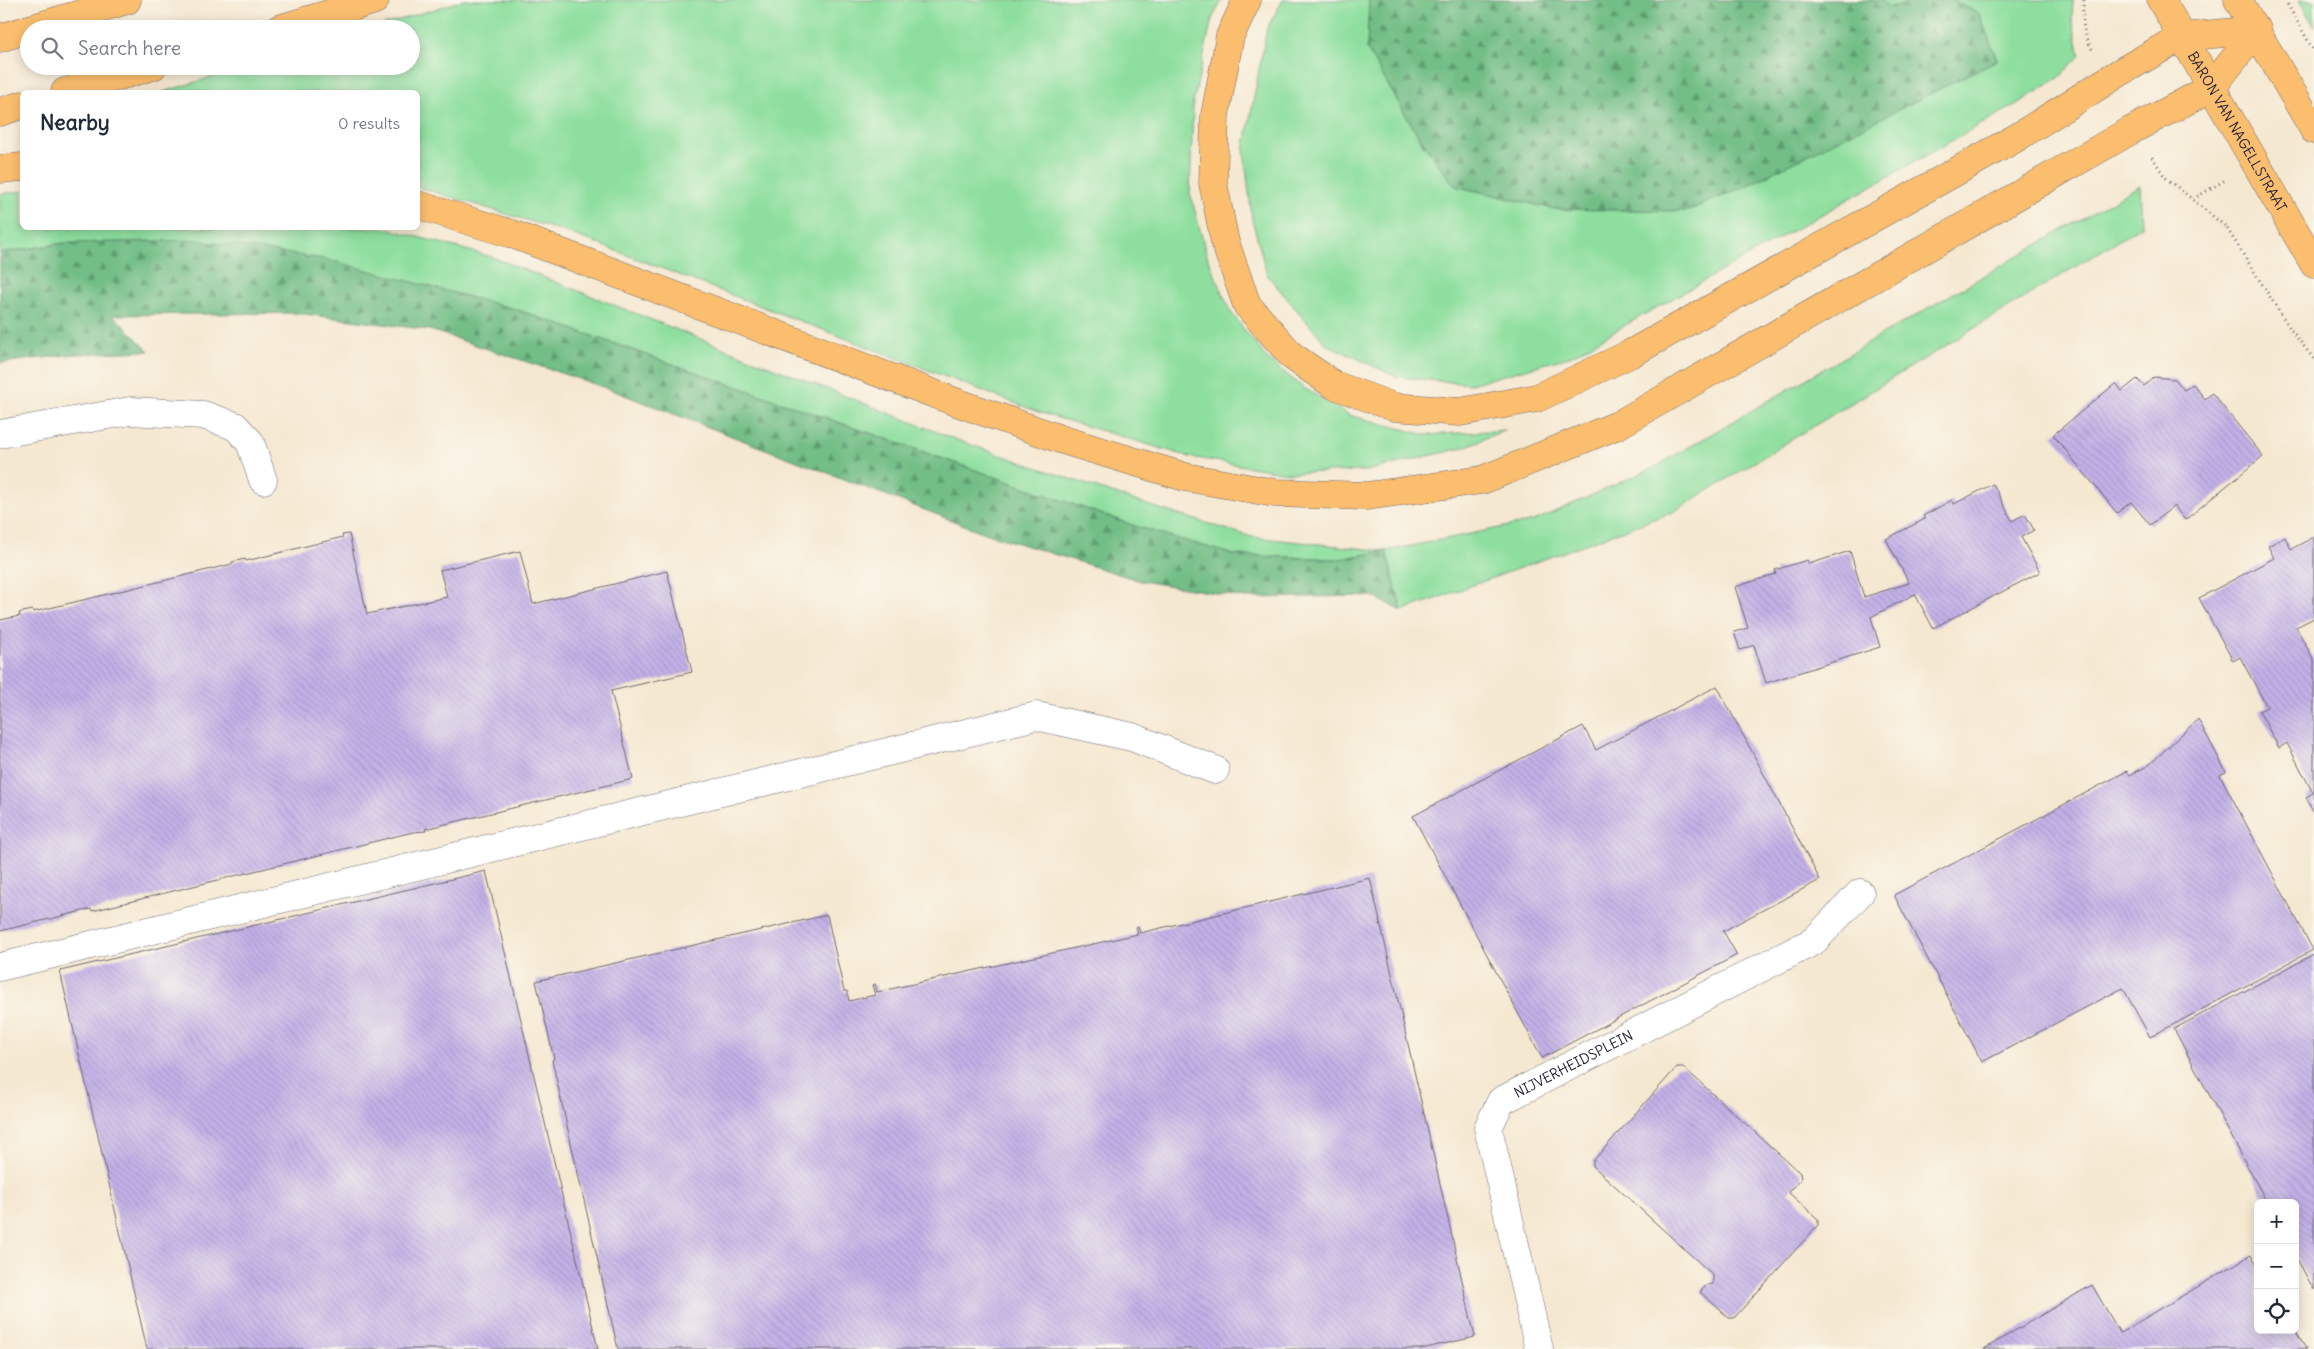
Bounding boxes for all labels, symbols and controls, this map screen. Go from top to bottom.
search box [20,20,420,75]
icon: search [38,34,66,62]
text: Search here [78,36,181,60]
street label: BARON VAN NAGELLSTRAAT [2184,48,2291,215]
text: Nearby [40,109,110,136]
text: 0 results [338,113,400,133]
street label: NIJVERHEIDSPLEIN [1511,1026,1636,1102]
map controls [2254,1199,2299,1334]
button: + [2254,1199,2299,1244]
button: − [2254,1244,2299,1289]
button: locate [2254,1289,2299,1334]

